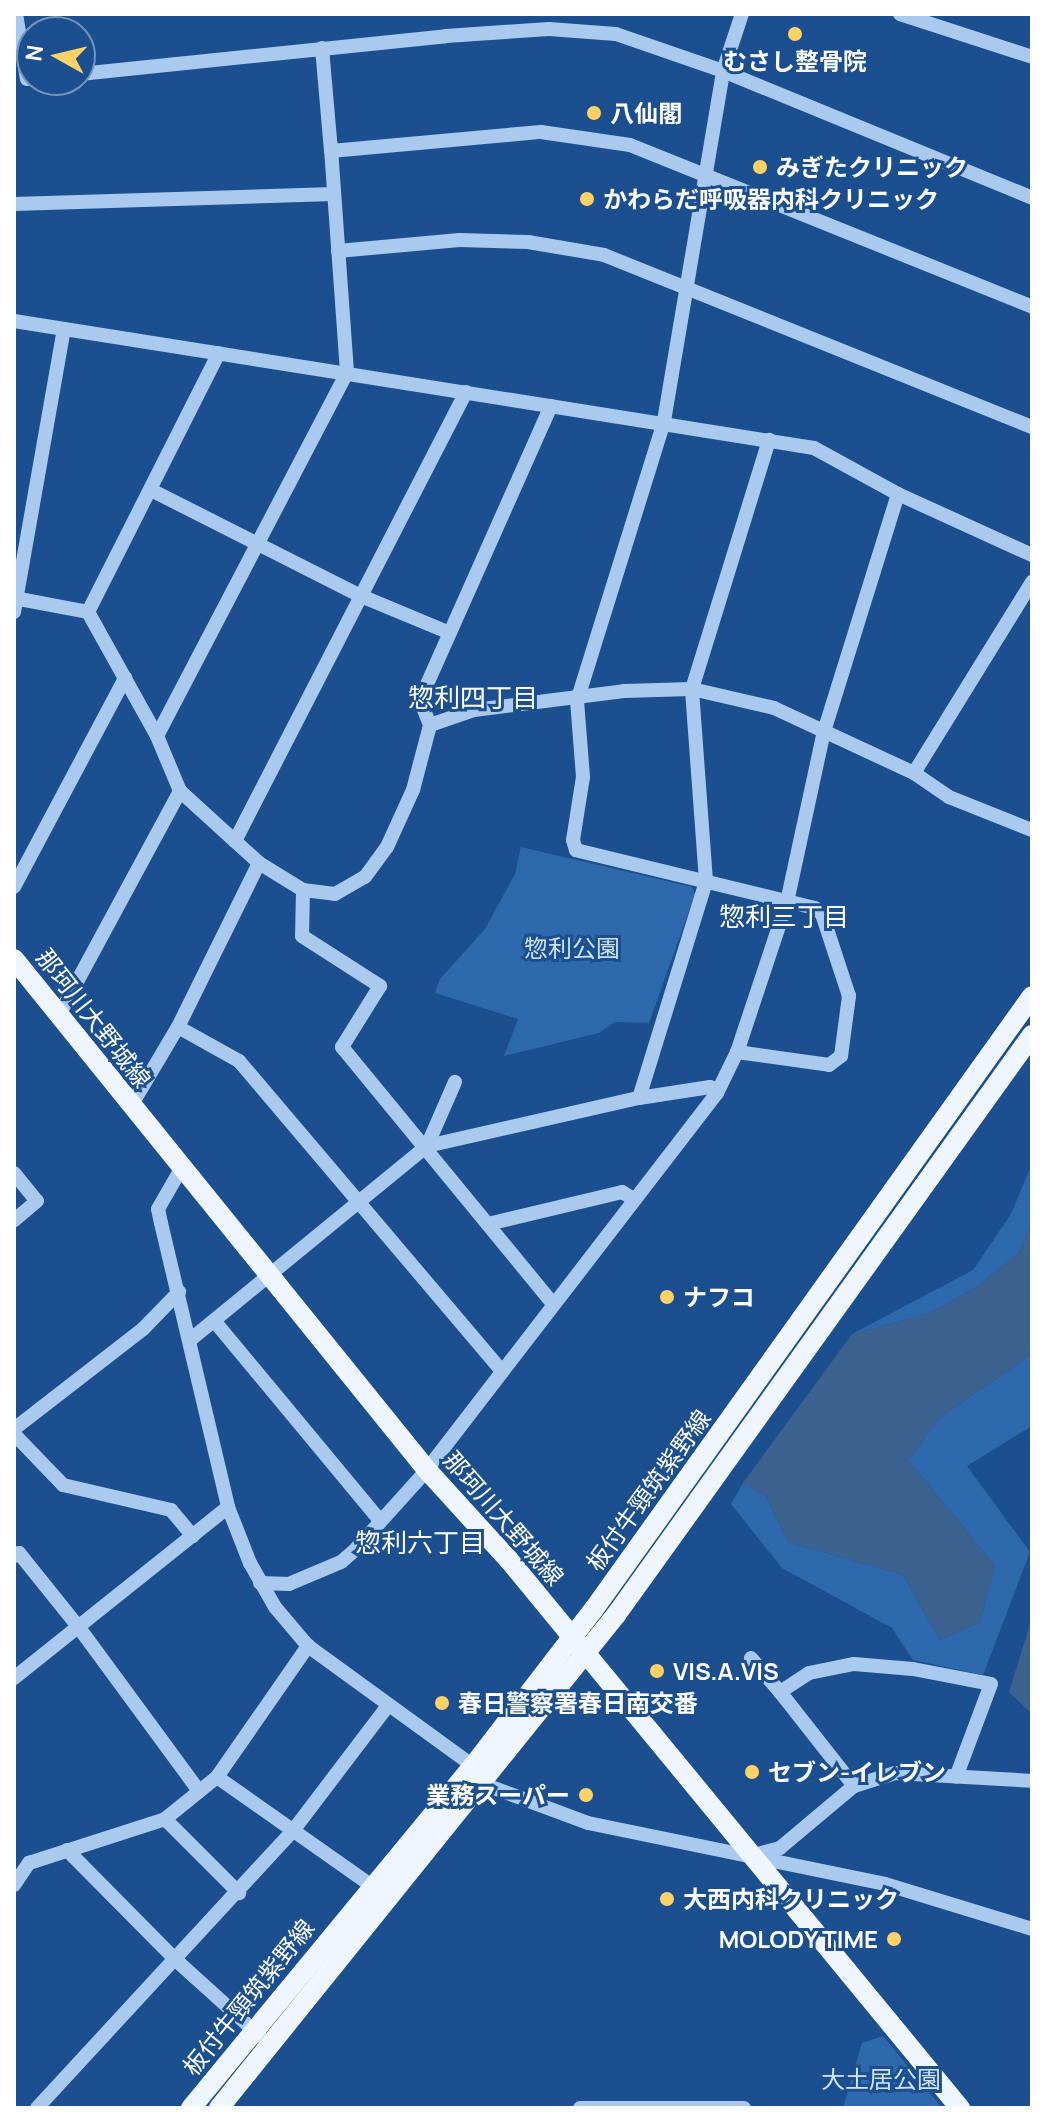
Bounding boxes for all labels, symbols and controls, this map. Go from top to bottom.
north arrow [16,16,96,96]
marker: むさし整骨院 [786,25,804,43]
text: N [18,43,50,63]
place label: むさし整骨院 [723,47,867,75]
place label: 八仙閣 [610,99,682,127]
marker: 八仙閣 [585,104,603,122]
place label: みぎたクリニック [776,153,968,181]
marker: みぎたクリニック [751,158,769,176]
place label: かわらだ呼吸器内科クリニック [603,185,939,213]
marker: かわらだ呼吸器内科クリニック [578,190,596,208]
district label: 惣利四丁目 [408,682,538,714]
district label: 惣利三丁目 [719,901,849,933]
park label: 惣利公園 [524,934,620,962]
street label: 那珂川大野城線 [31,943,157,1093]
place label: ナフコ [683,1283,755,1311]
marker: ナフコ [658,1288,676,1306]
street label: 板付牛頸筑紫野線 [580,1404,716,1576]
street label: 那珂川大野城線 [438,1445,570,1591]
district label: 惣利六丁目 [355,1527,485,1559]
place label: VIS.A.VIS [673,1657,779,1685]
marker: VIS.A.VIS [648,1662,666,1680]
place label: 春日警察署春日南交番 [458,1689,698,1717]
marker: 春日警察署春日南交番 [433,1694,451,1712]
place label: セブン-イレブン [768,1758,946,1786]
marker: セブン-イレブン [743,1763,761,1781]
place label: 業務スーパー [426,1781,570,1809]
marker: 業務スーパー [577,1786,595,1804]
place label: 大西内科クリニック [683,1885,899,1913]
marker: 大西内科クリニック [658,1890,676,1908]
street label: 板付牛頸筑紫野線 [176,1913,320,2081]
place label: MOLODY TIME [718,1925,878,1953]
marker: MOLODY TIME [885,1930,903,1948]
park label: 大土居公園 [821,2065,941,2093]

